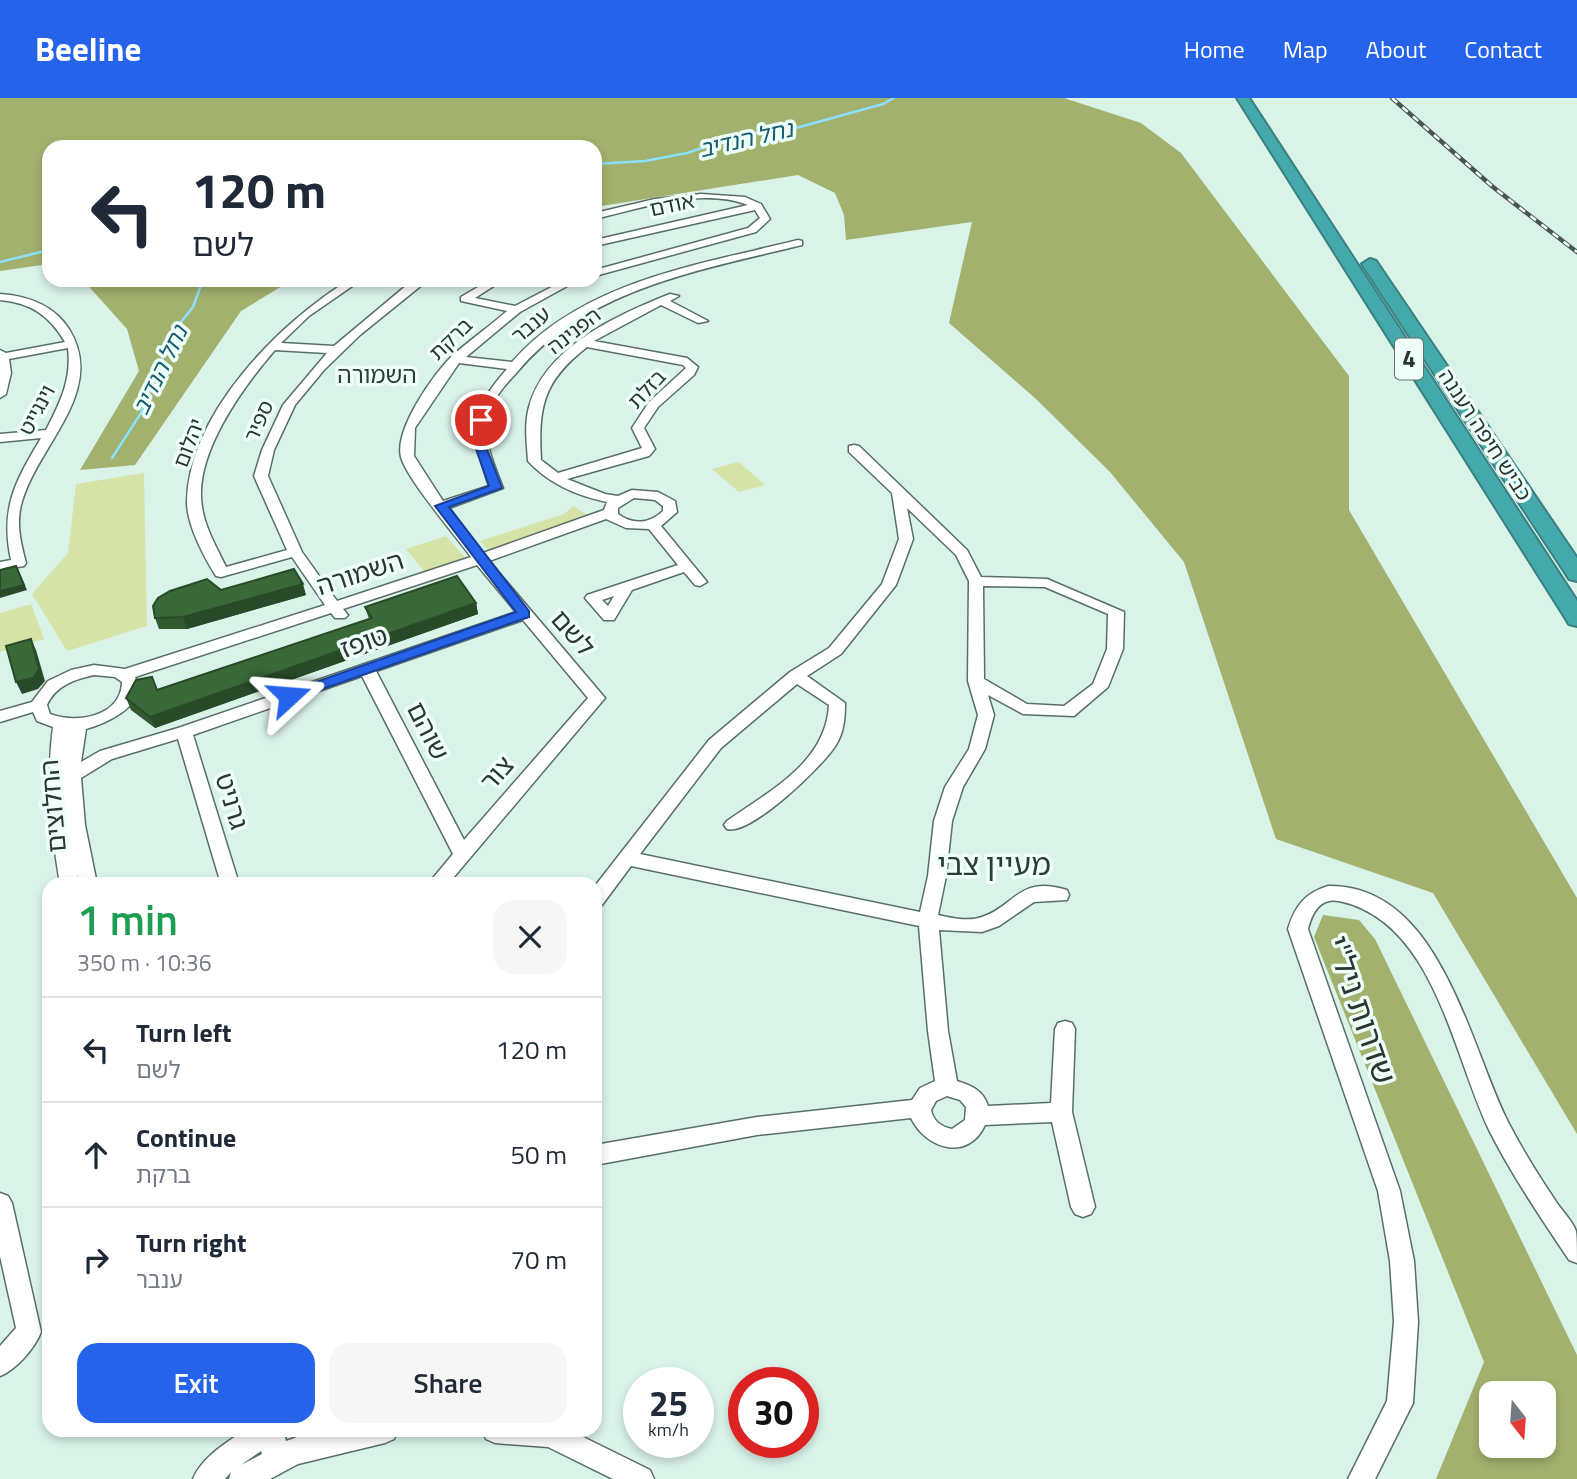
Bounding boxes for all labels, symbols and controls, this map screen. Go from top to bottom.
text: Beeline [35,24,141,74]
text: Home [1184,31,1245,67]
text: Map [1283,31,1328,67]
text: About [1366,31,1426,67]
text: Contact [1464,31,1542,67]
water label: נחל הנדיב [696,110,798,166]
text: 120 m [192,152,326,227]
icon: left [77,168,168,259]
street label: אודם [647,184,697,224]
text: לשם [192,220,254,268]
street label: ענבר [504,298,557,350]
street label: הפנינה [540,299,607,362]
street label: ברקת [421,309,479,367]
water label: נחל הנדיב [123,317,197,420]
road number: 4 [1395,338,1423,380]
district label: השמורה [337,357,417,392]
street label: בזלת [620,361,673,415]
street label: כביש חיפה רעננה [1431,362,1541,507]
street label: וינגייט [10,379,63,441]
pin [451,390,511,450]
street label: ספיר [235,395,281,447]
icon: arrive [462,401,500,439]
street label: יהלום [164,413,212,472]
street label: השמורה [311,540,409,605]
street label: לשם [542,601,605,665]
street label: טופז [335,615,393,668]
position arrow [252,659,326,733]
street label: שוהם [397,695,460,767]
street label: צור [470,746,523,799]
street label: החלוצים [29,758,76,854]
street label: גרניט [206,768,260,834]
district label: מעיין צבי [937,841,1051,887]
text: 1 min [77,887,178,951]
button: close [493,900,567,974]
street label: שדרות ניל"י [1314,929,1410,1090]
text: 350 m · 10:36 [77,945,212,980]
text: Turn left [136,1013,231,1052]
text: 120 m [496,1030,567,1069]
icon: left [77,1031,115,1069]
text: לשם [136,1052,181,1087]
text: Continue [136,1118,236,1157]
text: 50 m [510,1135,567,1174]
icon: ahead [77,1136,115,1174]
text: ברקת [136,1157,191,1192]
text: Turn right [136,1223,247,1262]
text: 70 m [510,1240,567,1279]
icon: right [77,1241,115,1279]
text: ענבר [136,1262,183,1297]
button: Exit [77,1343,315,1423]
button: Share [329,1343,567,1423]
speed limit sign: 30 [728,1367,819,1458]
text: 25 [649,1376,688,1430]
north arrow [1479,1381,1556,1458]
map controls [1479,1381,1556,1458]
text: km/h [648,1416,689,1443]

